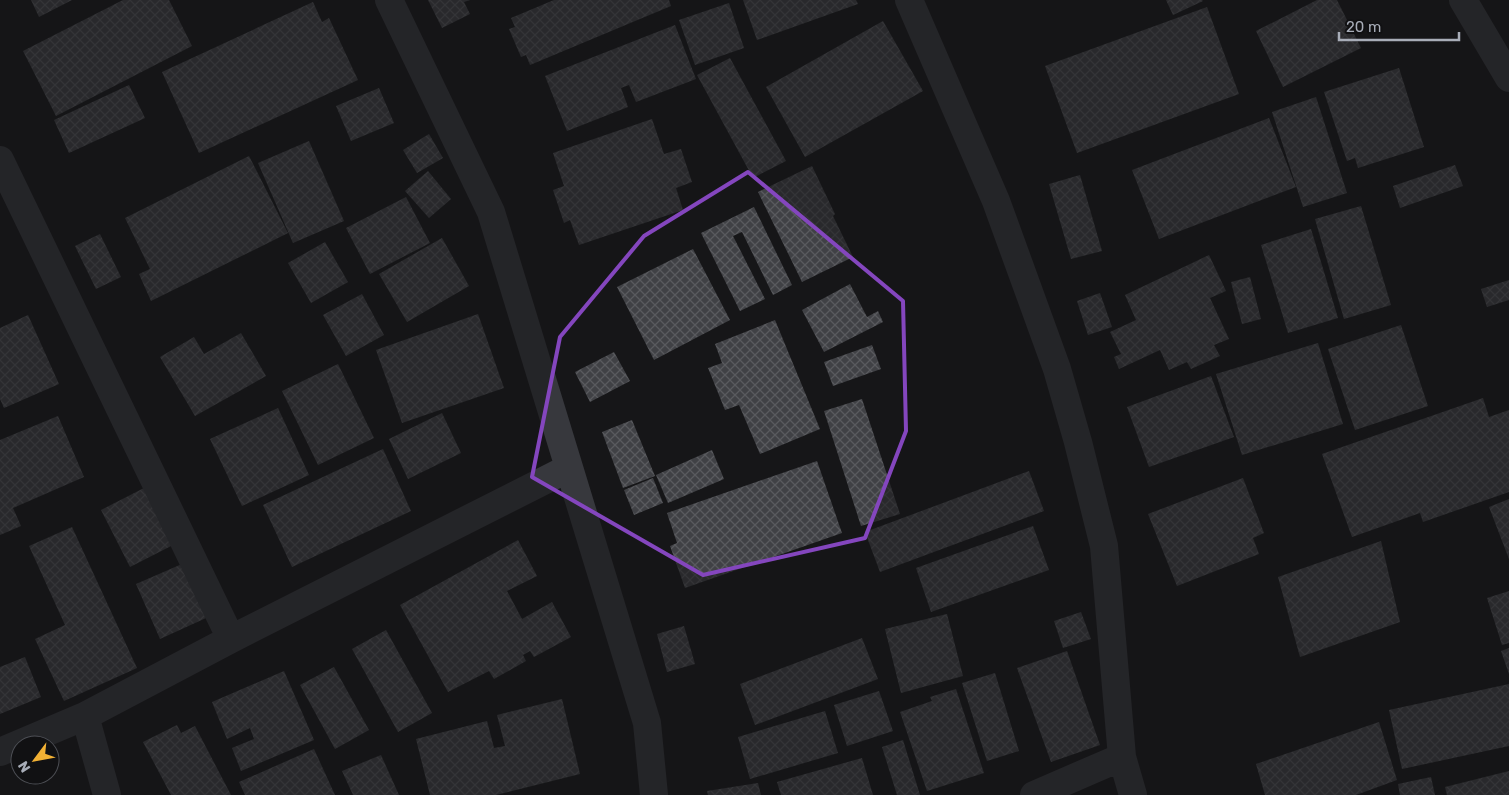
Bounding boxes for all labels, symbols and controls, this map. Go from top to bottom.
scale bar [1339,10,1459,42]
text: 20 m [1346,18,1381,36]
north arrow [10,735,60,785]
text: N [15,758,34,775]

